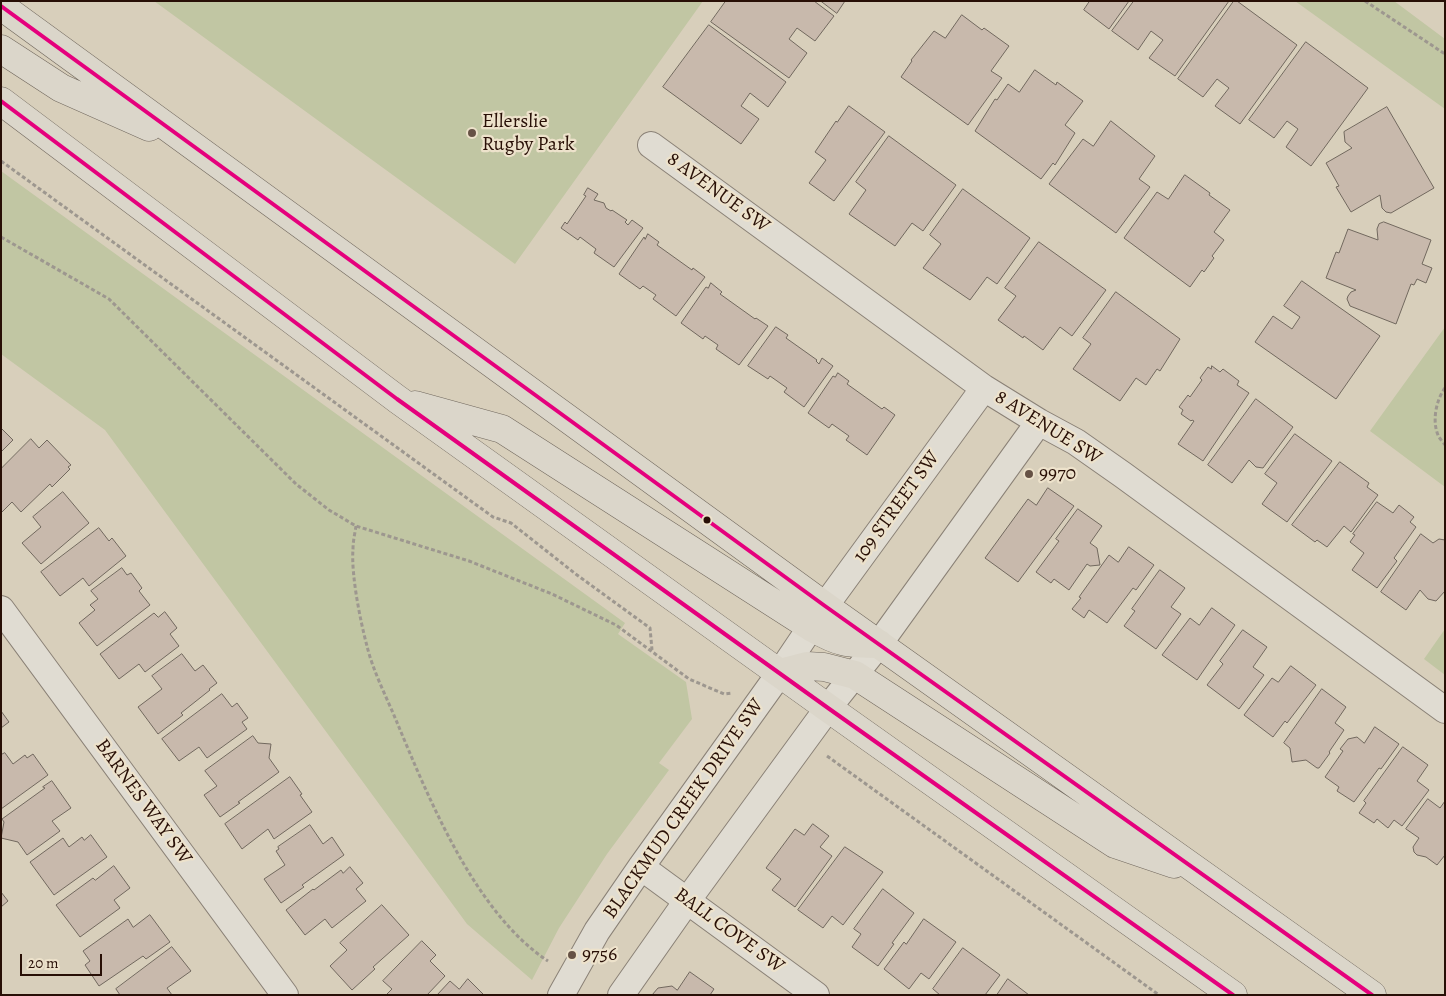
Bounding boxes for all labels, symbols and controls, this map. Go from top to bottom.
place label: Ellerslie Rugby Park [482,110,575,157]
marker: Ellerslie Rugby Park [466,127,478,139]
street label: 8 AVENUE SW [662,148,774,238]
street label: 8 AVENUE SW [990,386,1106,470]
street label: 109 STREET SW [848,447,946,567]
place label: 9970 [1039,462,1076,486]
marker: 9970 [1023,468,1035,480]
unlabelled marker [702,515,712,525]
street label: BLACKMUD CREEK DRIVE SW [599,694,769,924]
street label: BARNES WAY SW [89,735,197,869]
street label: BALL COVE SW [669,883,789,979]
place label: 9756 [582,943,617,967]
scale bar [22,944,105,976]
marker: 9756 [566,949,578,961]
text: 20 m [28,953,59,973]

